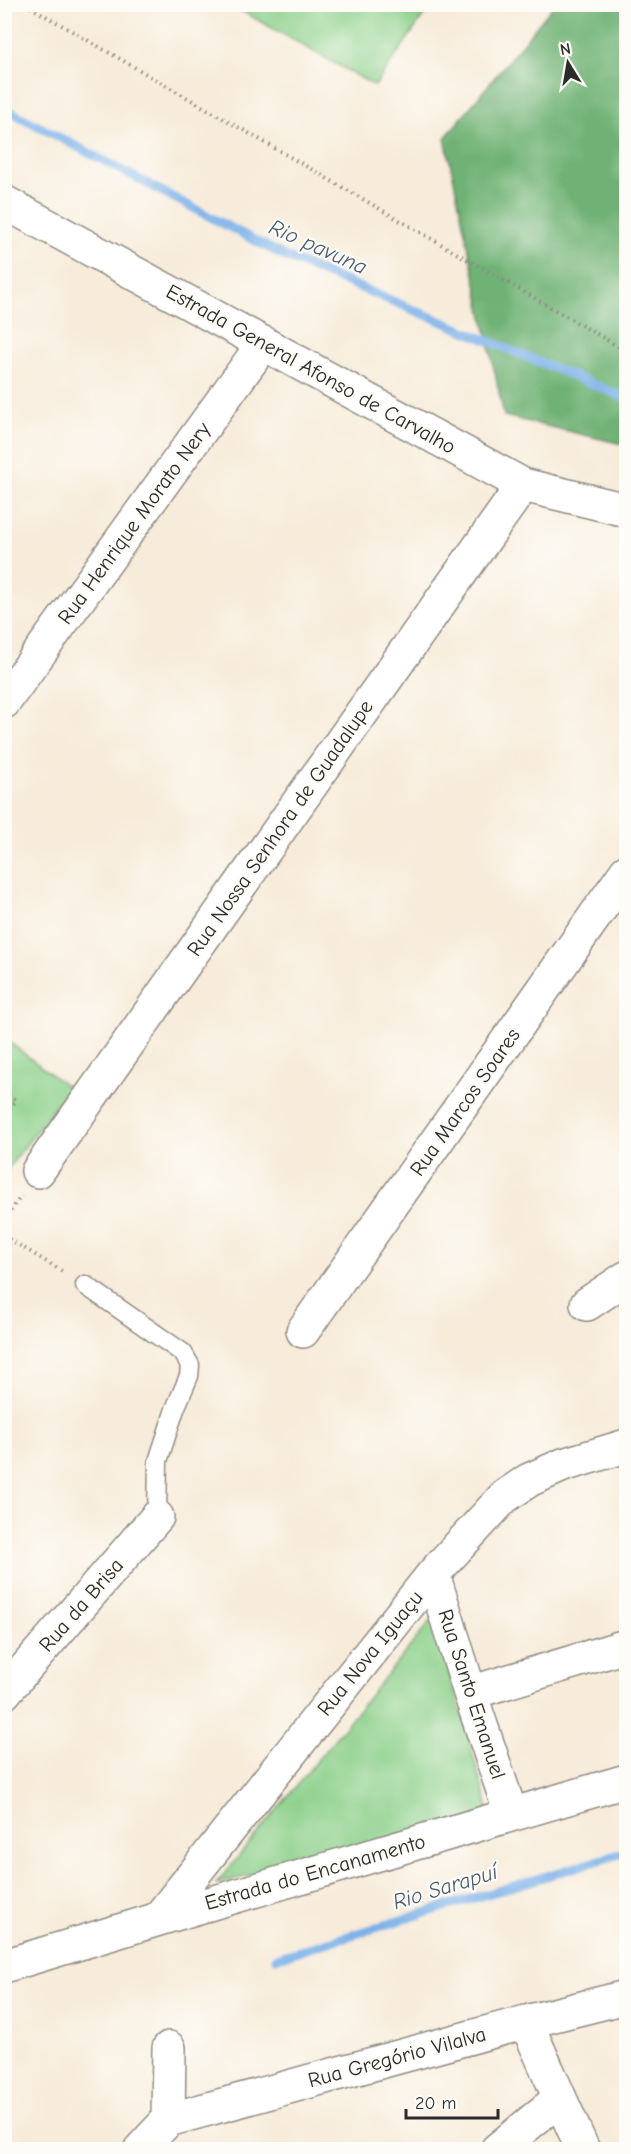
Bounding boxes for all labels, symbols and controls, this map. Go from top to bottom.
north arrow [538,33,598,93]
text: N [558,39,572,59]
water label: Rio pavuna [265,214,371,280]
street label: Estrada General Afonso de Carvalho [162,279,460,459]
street label: Rua Henrique Morato Nery [53,417,216,629]
street label: Rua Nossa Senhora de Guadalupe [182,695,378,961]
street label: Rua Marcos Soares [405,1024,525,1180]
street label: Rua da Brisa [34,1553,128,1657]
street label: Rua Nova Iguaçu [312,1586,428,1720]
street label: Rua Santo Emanuel [433,1606,511,1782]
street label: Estrada do Encanamento [202,1829,428,1915]
water label: Rio Sarapuí [390,1858,503,1915]
street label: Rua Gregório Vilalva [305,2022,489,2092]
scale bar [406,2082,498,2120]
text: 20 m [415,2093,456,2114]

